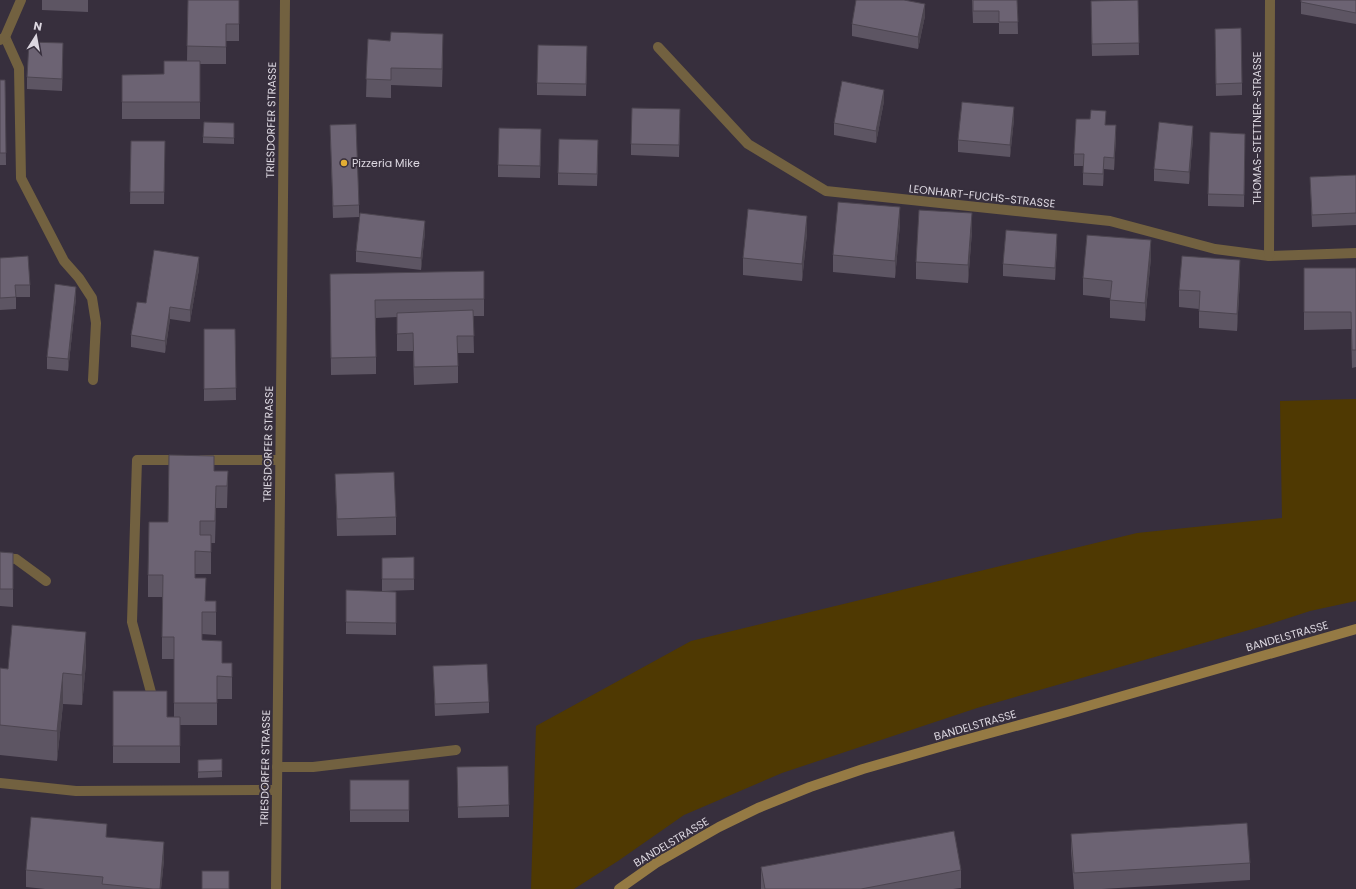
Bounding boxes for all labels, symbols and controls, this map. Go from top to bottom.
north arrow [16,16,56,56]
text: N [32,18,43,35]
street label: THOMAS-STETTNER-STRASSE [1249,52,1265,204]
street label: TRIESDORFER STRASSE [262,62,280,178]
place label: Pizzeria Mike [352,155,420,171]
marker: Pizzeria Mike [339,158,349,168]
street label: LEONHART-FUCHS-STRASSE [908,180,1056,212]
street label: TRIESDORFER STRASSE [259,386,277,502]
street label: BANDELSTRASSE [1244,617,1330,655]
street label: BANDELSTRASSE [932,706,1018,744]
street label: TRIESDORFER STRASSE [256,710,274,826]
street label: BANDELSTRASSE [630,813,712,871]

